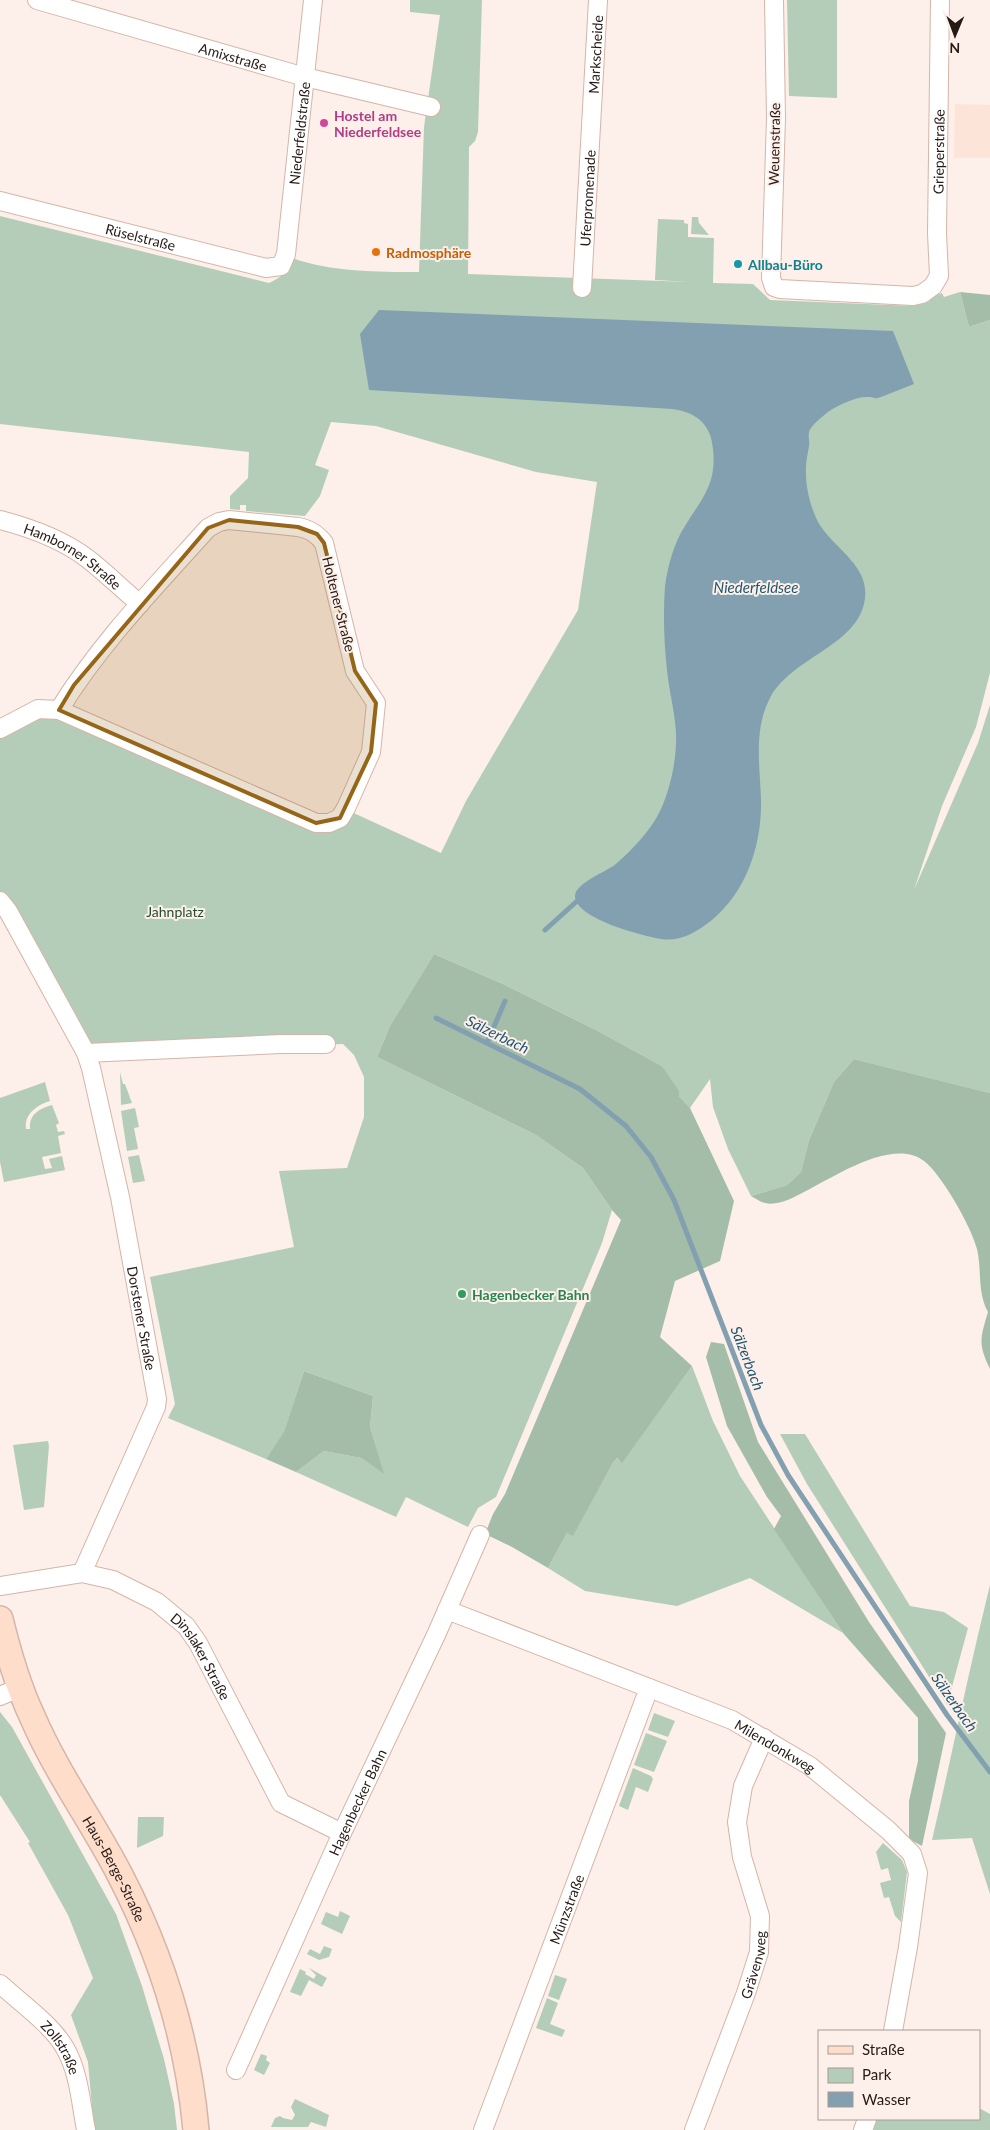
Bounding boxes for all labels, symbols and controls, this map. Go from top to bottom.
north arrow [930,10,980,60]
street label: Markscheide [584,15,606,94]
street label: Amixstraße [197,39,269,74]
text: N [949,40,960,57]
street label: Niederfeldstraße [285,81,313,186]
street label: Weuenstraße [765,103,783,185]
place label: Hostel am Niederfeldsee [334,107,422,140]
street label: Grieperstraße [929,109,947,194]
marker: Hostel am Niederfeldsee [318,117,330,129]
street label: Uferpromenade [576,149,598,247]
street label: Rüselstraße [104,219,177,253]
place label: Radmosphäre [386,244,472,261]
marker: Radmosphäre [370,246,382,258]
place label: Allbau-Büro [747,256,823,273]
marker: Allbau-Büro [732,258,744,270]
street label: Hamborner Straße [22,519,125,593]
street label: Holtener Straße [319,555,359,653]
water label: Niederfeldsee [714,578,798,596]
park label: Jahnplatz [146,903,204,920]
water label: Sälzerbach [464,1011,532,1057]
street label: Dorstener Straße [124,1265,160,1372]
place label: Hagenbecker Bahn [472,1286,590,1303]
marker: Hagenbecker Bahn [456,1288,468,1300]
water label: Sälzerbach [728,1323,769,1393]
street label: Dinslaker Straße [168,1609,234,1703]
water label: Sälzerbach [928,1669,982,1735]
street label: Milendonkweg [732,1715,820,1776]
street label: Hagenbecker Bahn [325,1746,389,1858]
street label: Haus-Berge-Straße [80,1813,150,1924]
street label: Münzstraße [545,1872,587,1946]
street label: Grävenweg [736,1930,768,2001]
street label: Zollstraße [38,2016,84,2076]
legend [818,2030,980,2120]
text: Straße [862,2040,905,2058]
text: Park [862,2065,892,2083]
text: Wasser [862,2090,911,2108]

